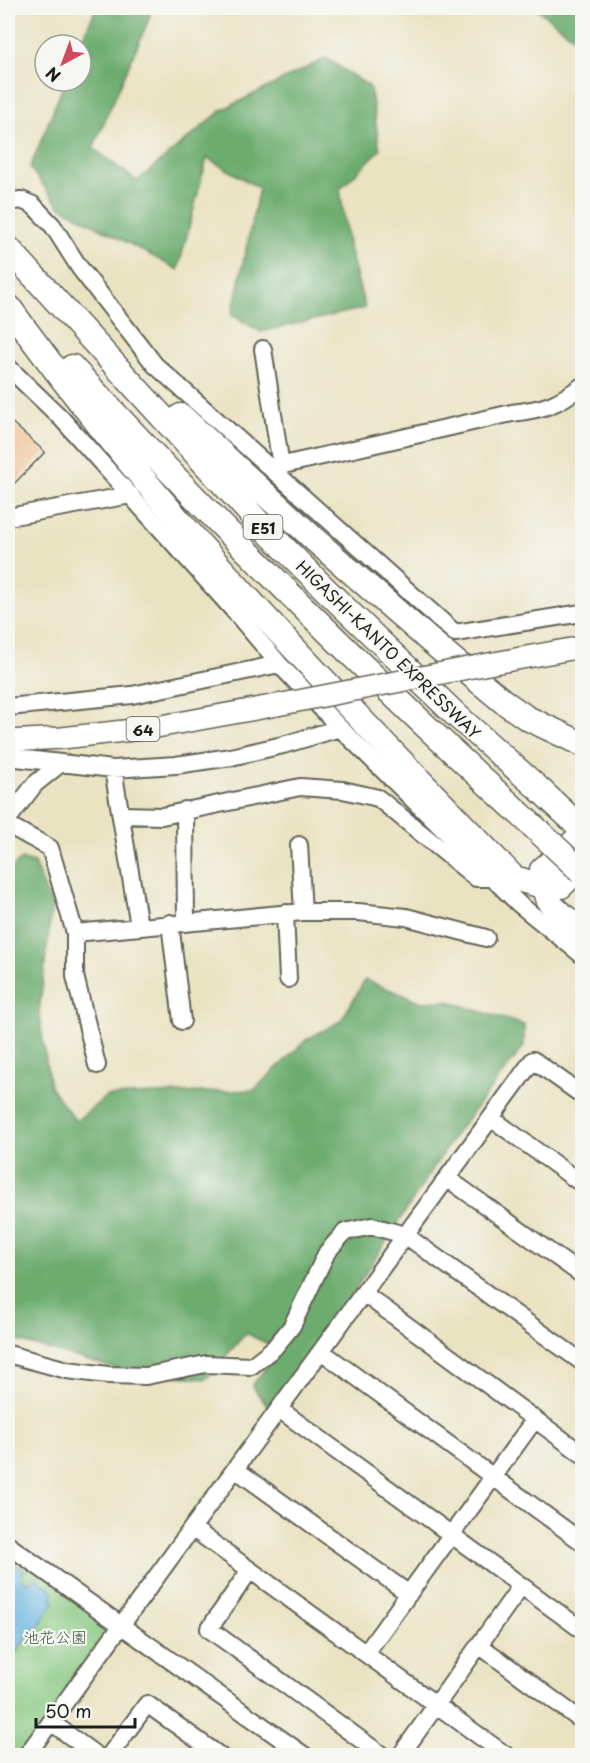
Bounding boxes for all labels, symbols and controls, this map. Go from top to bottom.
north arrow [33,33,93,93]
text: N [40,62,65,88]
road number: E51 [244,515,282,539]
street label: HIGASHI-KANTO EXPRESSWAY [291,554,487,744]
road number: 64 [126,717,160,741]
park label: 池花公園 [23,1624,87,1648]
scale bar [36,1691,135,1729]
text: 50 m [45,1697,92,1724]

